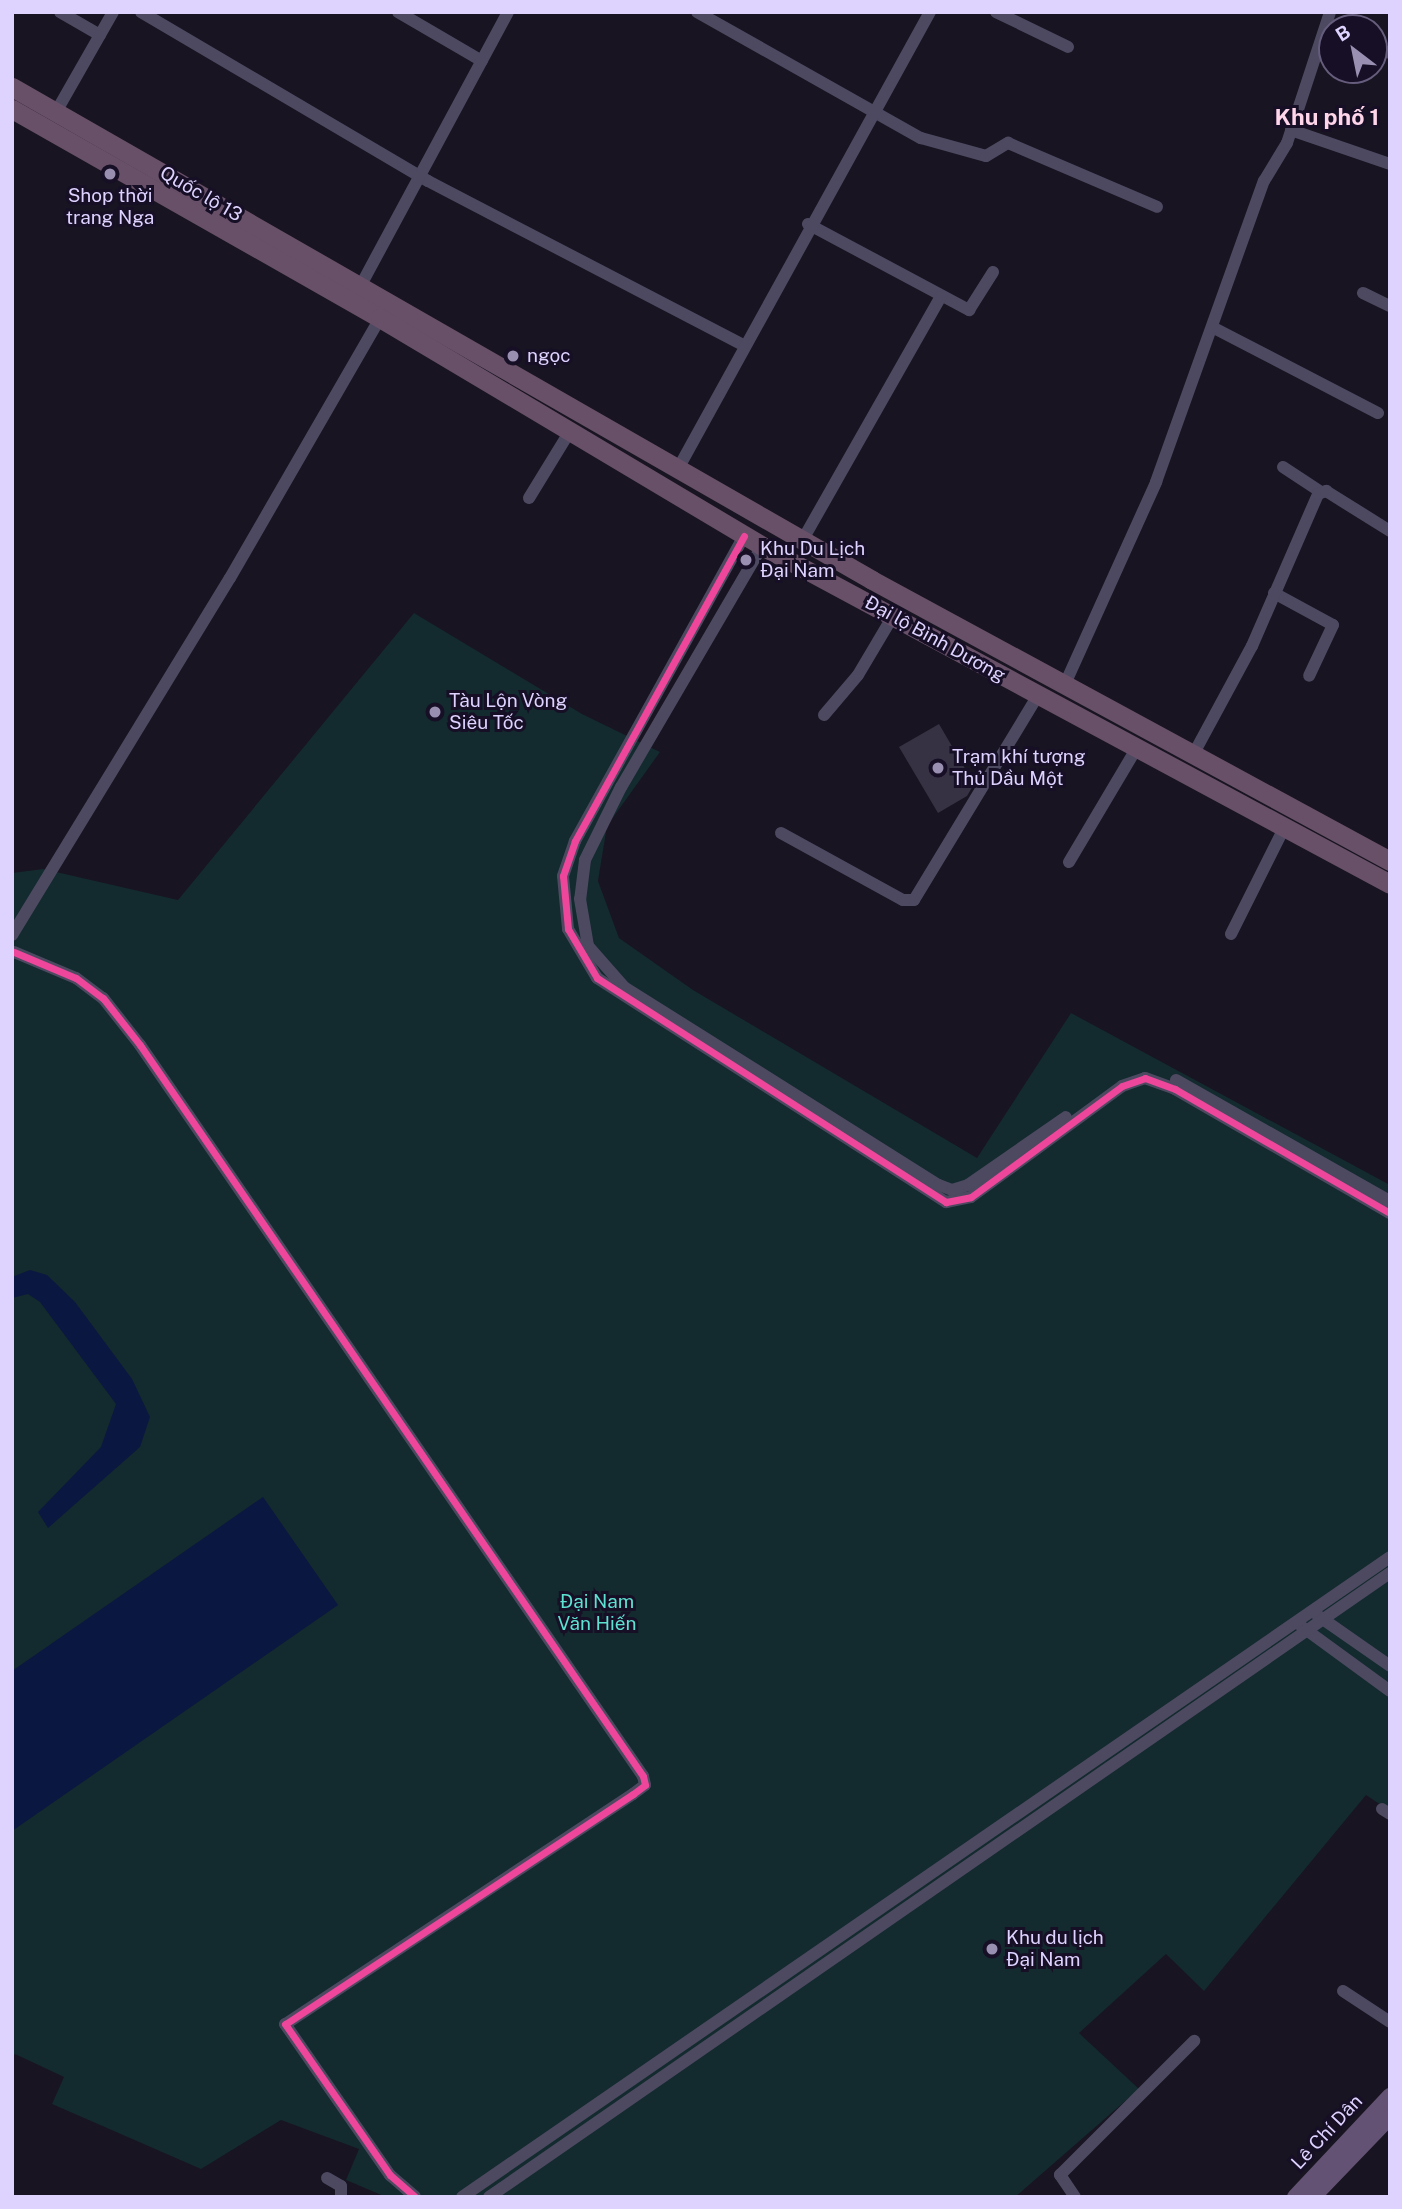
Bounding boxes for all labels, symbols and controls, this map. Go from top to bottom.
north arrow [1318,14,1388,84]
text: B [1332,20,1354,46]
district label: Khu phố 1 [1275,103,1379,131]
street label: Quốc lộ 13 [156,161,246,227]
marker: Shop thời trang Nga [102,166,118,182]
place label: Shop thời trang Nga [66,185,154,229]
place label: ngọc [527,345,571,367]
marker: ngọc [505,348,521,364]
place label: Khu Du Lịch Đại Nam [760,538,865,582]
marker: Khu Du Lịch Đại Nam [738,552,754,568]
street label: Đại lộ Bình Dương [861,591,1009,687]
place label: Tàu Lộn Vòng Siêu Tốc [449,690,568,734]
marker: Tàu Lộn Vòng Siêu Tốc [427,704,443,720]
place label: Trạm khí tượng Thủ Dầu Một [952,746,1086,790]
marker: Trạm khí tượng Thủ Dầu Một [930,760,946,776]
park label: Đại Nam Văn Hiến [557,1591,637,1635]
place label: Khu du lịch Đại Nam [1006,1927,1104,1971]
marker: Khu du lịch Đại Nam [984,1941,1000,1957]
street label: Lê Chí Dân [1287,2090,1367,2174]

